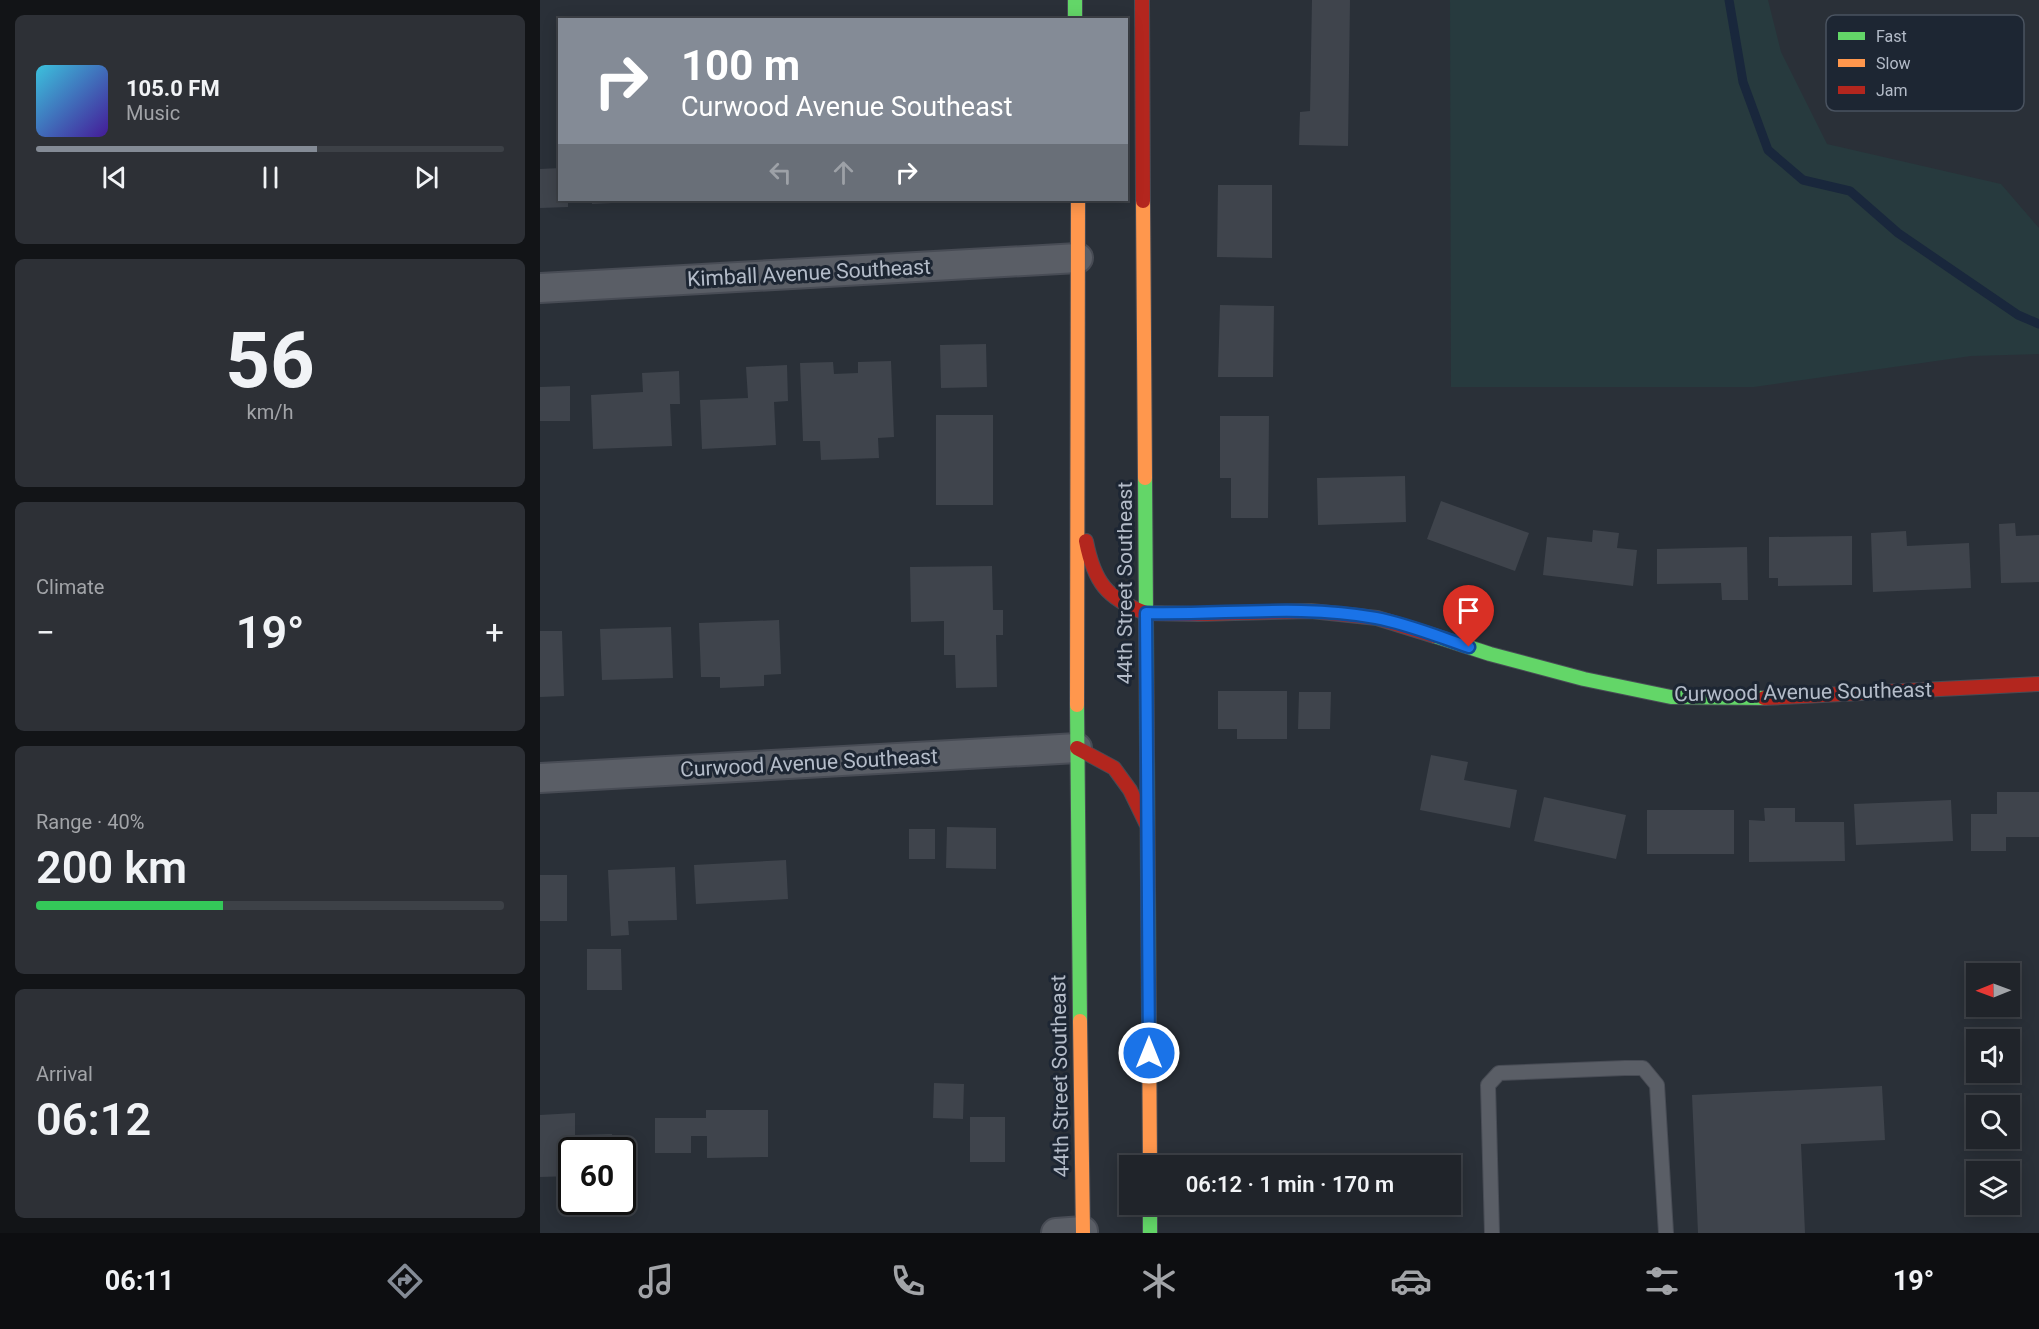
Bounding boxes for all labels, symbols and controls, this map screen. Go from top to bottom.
legend [1826,15,2024,111]
text: Fast [1876,27,1907,46]
text: 100 m [681,41,800,90]
icon: right [582,42,660,120]
text: Slow [1876,54,1911,73]
text: 105.0 FM [126,76,220,101]
text: Jam [1876,81,1908,100]
text: Curwood Avenue Southeast [681,91,1013,123]
text: Music [126,101,180,125]
icon: left [764,156,797,189]
icon: ahead [827,156,860,189]
icon: right [890,156,923,189]
icon: previous [98,161,131,194]
icon: pause [254,161,287,194]
icon: next [410,161,443,194]
street label: Kimball Avenue Southeast [687,255,932,291]
text: 56 [225,315,315,406]
text: km/h [247,400,293,424]
street label: 44th Street Southeast [1113,482,1137,684]
text: Climate [36,575,104,599]
pin [1443,585,1494,647]
icon: arrive [1452,594,1485,627]
text: 19° [236,606,304,659]
text: − [36,613,55,652]
text: + [485,613,504,652]
street label: Curwood Avenue Southeast [1674,678,1932,706]
street label: Curwood Avenue Southeast [680,744,939,782]
text: Range · 40% [36,810,144,834]
text: 200 km [36,841,187,894]
north arrow [1966,963,2020,1017]
map controls [1966,963,2020,1215]
street label: 44th Street Southeast [1046,974,1074,1177]
position arrow [1117,1021,1181,1085]
button: sound [1966,1029,2020,1083]
text: Arrival [36,1062,93,1086]
text: 06:12 [36,1093,151,1146]
button: search [1966,1095,2020,1149]
speed limit sign: 60 [558,1137,636,1215]
button: layers [1966,1161,2020,1215]
text: 06:12 · 1 min · 170 m [1186,1172,1394,1197]
icon: directions [384,1260,426,1302]
icon: music [635,1260,677,1302]
icon: phone [887,1260,929,1302]
icon: climate [1138,1260,1180,1302]
icon: car [1390,1260,1432,1302]
icon: filters [1641,1260,1683,1302]
text: 06:11 [105,1265,174,1297]
text: 19° [1893,1265,1934,1297]

